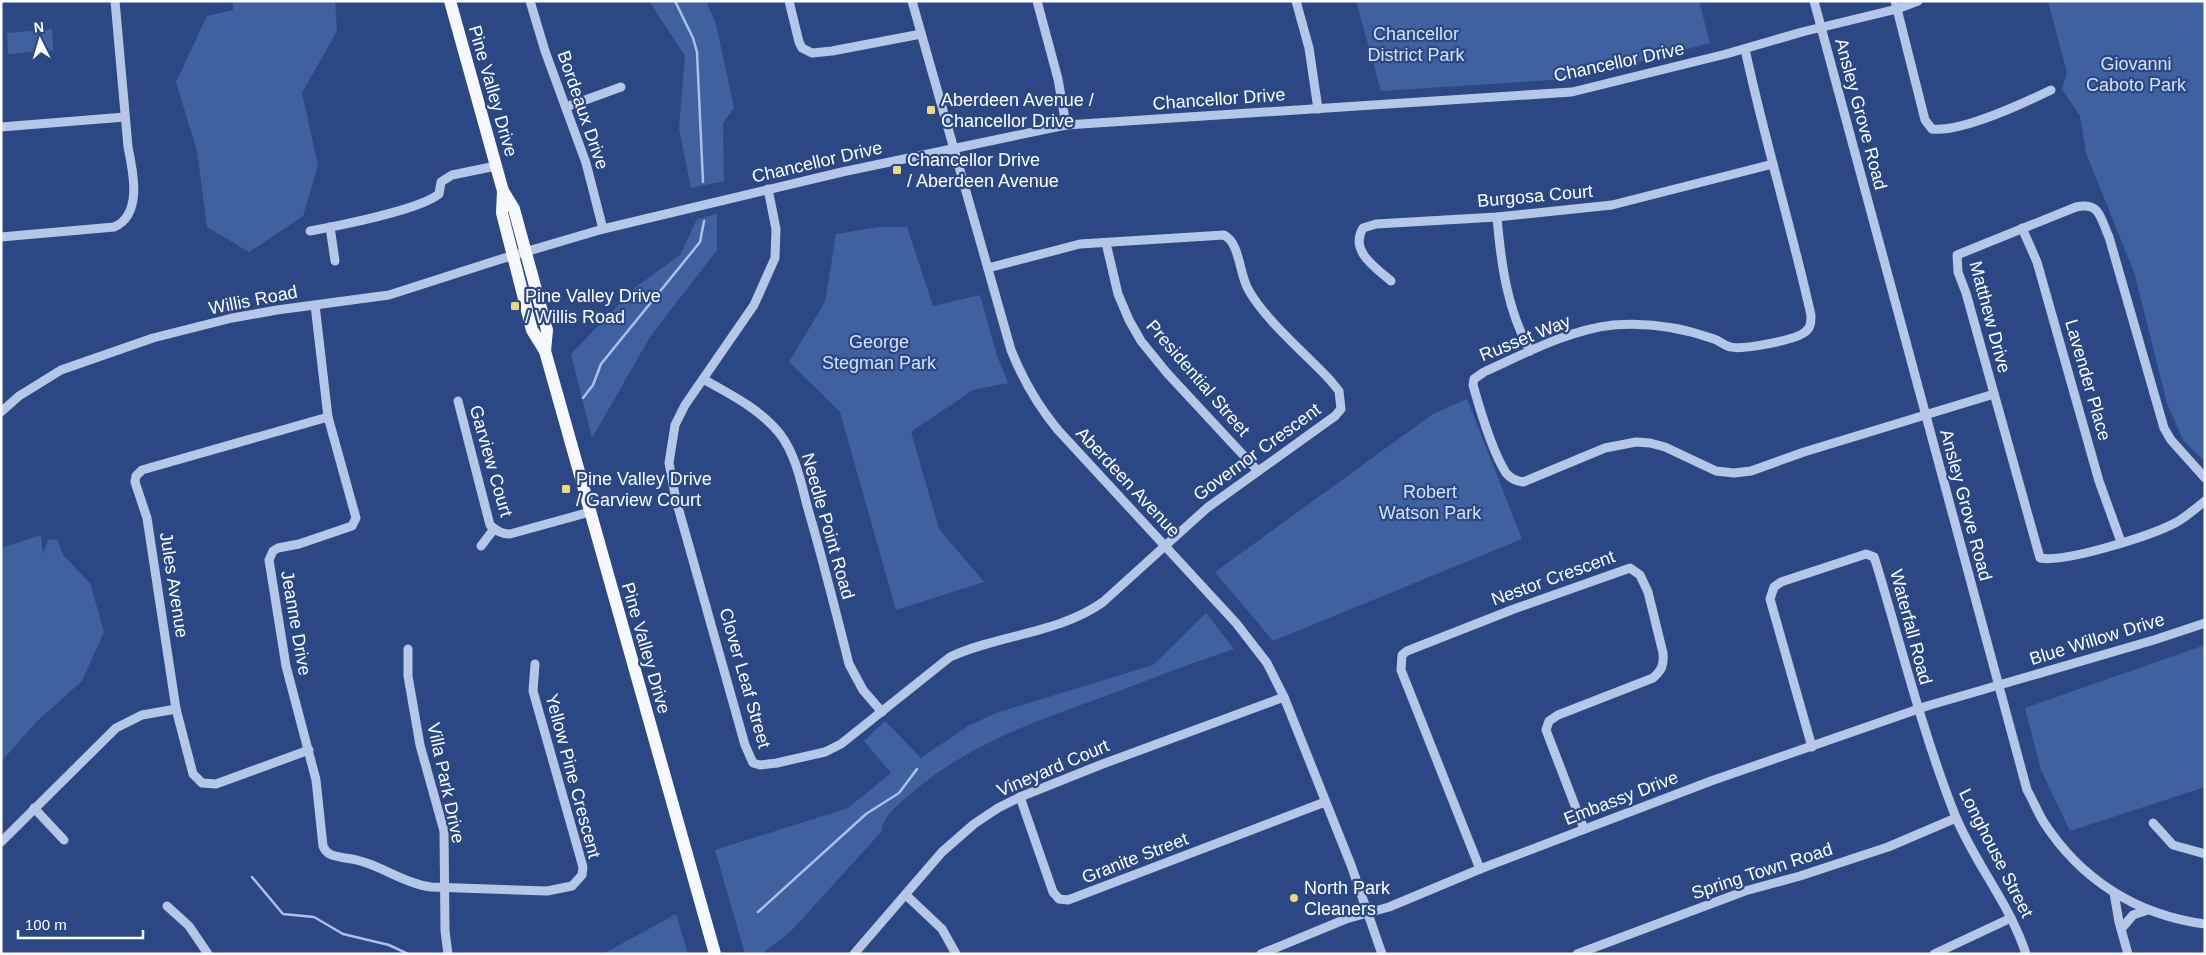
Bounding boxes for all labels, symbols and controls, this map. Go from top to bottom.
north arrow [15,15,65,65]
text: N [33,19,45,35]
street label: Pine Valley Drive [465,23,521,159]
park label: Chancellor District Park [1367,24,1465,65]
street label: Ansley Grove Road [1831,36,1891,192]
street label: Chancellor Drive [1552,38,1686,86]
street label: Bordeaux Drive [553,48,613,172]
park label: Giovanni Caboto Park [2086,54,2187,95]
street label: Chancellor Drive [1152,84,1286,114]
place label: Aberdeen Avenue / Chancellor Drive [941,90,1094,131]
marker: Aberdeen Avenue / Chancellor Drive [925,104,937,116]
street label: Chancellor Drive [750,137,884,187]
place label: Chancellor Drive / Aberdeen Avenue [907,150,1059,191]
marker: Chancellor Drive / Aberdeen Avenue [891,164,903,176]
street label: Burgosa Court [1476,181,1594,211]
street label: Matthew Drive [1965,259,2015,375]
street label: Willis Road [207,282,299,318]
place label: Pine Valley Drive / Willis Road [525,286,661,327]
marker: Pine Valley Drive / Willis Road [509,300,521,312]
street label: Russet Way [1477,311,1573,365]
street label: Presidential Street [1142,316,1254,440]
street label: Lavender Place [2061,317,2115,443]
park label: George Stegman Park [822,332,937,373]
street label: Governor Crescent [1190,399,1324,505]
street label: Garview Court [466,403,516,519]
street label: Aberdeen Avenue [1072,423,1184,541]
street label: Ansley Grove Road [1936,427,1996,583]
street label: Needle Point Road [798,451,858,601]
place label: Pine Valley Drive / Garview Court [576,469,712,510]
park label: Robert Watson Park [1379,482,1482,523]
marker: Pine Valley Drive / Garview Court [560,483,572,495]
street label: Jules Avenue [156,531,192,639]
street label: Nestor Crescent [1488,546,1618,610]
street label: Waterfall Road [1886,567,1936,687]
street label: Jeanne Drive [277,569,315,677]
street label: Pine Valley Drive [618,580,674,716]
street label: Clover Leaf Street [715,606,775,750]
street label: Blue Willow Drive [2027,609,2167,669]
street label: Yellow Pine Crescent [541,692,605,860]
street label: Villa Park Drive [423,721,469,845]
street label: Vineyard Court [994,735,1112,801]
street label: Embassy Drive [1561,767,1681,829]
street label: Longhouse Street [1955,785,2037,921]
street label: Granite Street [1079,829,1191,887]
street label: Spring Town Road [1689,839,1835,903]
place label: North Park Cleaners [1304,878,1391,919]
marker: North Park Cleaners [1288,892,1300,904]
scale bar [18,908,142,940]
text: 100 m [25,916,67,933]

